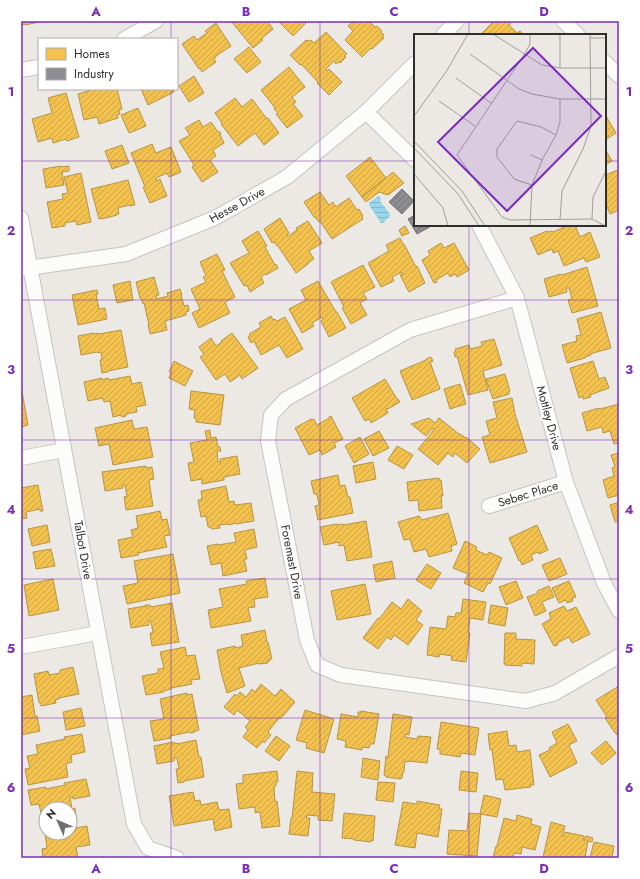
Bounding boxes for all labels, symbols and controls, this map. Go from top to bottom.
text: A [90,2,101,21]
text: B [242,2,251,21]
text: C [389,2,399,21]
text: D [539,2,549,21]
inset map [414,34,606,226]
legend [38,38,178,90]
text: Homes [74,45,110,63]
text: Industry [74,65,115,83]
text: 1 [8,82,14,101]
text: 1 [626,82,632,101]
street label: Hesse Drive [206,182,268,228]
text: 2 [7,221,15,240]
text: 2 [625,221,633,240]
text: 3 [7,360,15,379]
text: 3 [625,360,633,379]
street label: Mottley Drive [532,384,566,452]
street label: Sebec Place [496,476,560,512]
text: 4 [6,500,16,519]
text: 4 [624,500,634,519]
street label: Talbot Drive [69,519,97,581]
street label: Foremast Drive [276,523,308,601]
text: 5 [7,639,15,658]
text: 5 [625,639,633,658]
text: 6 [7,778,16,797]
text: 6 [625,778,634,797]
north arrow [38,801,78,841]
text: N [42,805,60,823]
text: A [90,859,101,878]
text: B [242,859,251,878]
text: C [389,859,399,878]
text: D [539,859,549,878]

